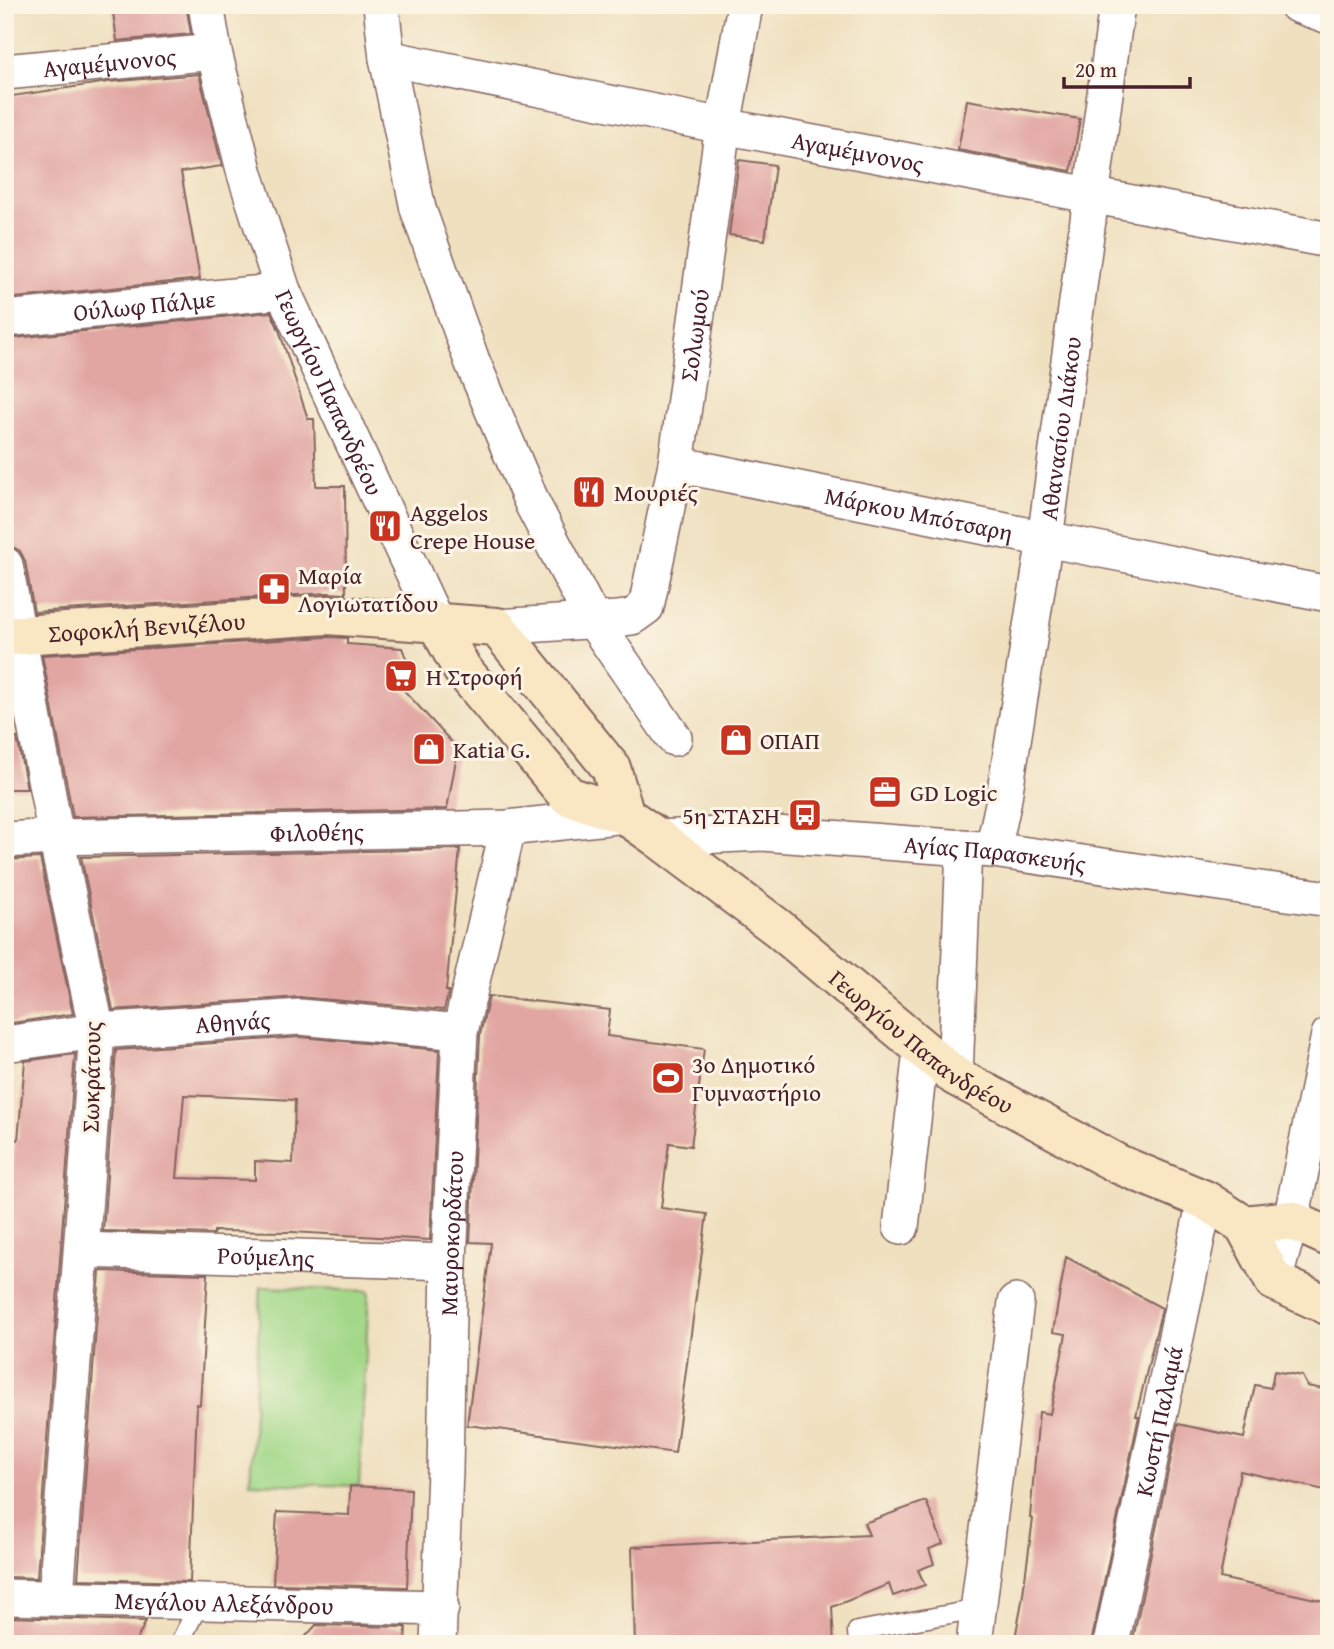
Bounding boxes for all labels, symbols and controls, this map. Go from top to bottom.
street label: Αγαμέμνονος [41,38,178,86]
scale bar [1064,46,1190,90]
text: 20 m [1075,54,1117,85]
street label: Αγαμέμνονος [789,122,927,181]
street label: Ούλωφ Πάλμε [72,280,217,330]
street label: Γεωργίου Παπανδρέου [267,283,393,501]
street label: Σολωμού [670,287,718,383]
street label: Αθανασίου Διάκου [1030,334,1090,522]
restaurant icon: Μουριές [570,473,608,511]
place label: Μουριές [614,475,698,510]
street label: Μάρκου Μπότσαρη [822,477,1016,550]
place label: Aggelos Crepe House [410,495,535,558]
restaurant icon: Aggelos Crepe House [366,507,404,545]
place label: Μαρία Λογιωτατίδου [298,558,438,621]
pharmacy icon: Μαρία Λογιωτατίδου [255,570,293,608]
street label: Σοφοκλή Βενιζέλου [47,603,246,651]
supermarket icon: Η Στροφή [382,657,420,695]
place label: Η Στροφή [426,659,523,694]
shop icon: ΟΠΑΠ [717,721,755,759]
place label: ΟΠΑΠ [760,723,820,758]
shop icon: Katia G. [410,730,448,768]
place label: Katia G. [453,732,530,767]
office icon: GD Logic [866,773,904,811]
place label: GD Logic [910,775,998,810]
bus stop icon: 5η ΣΤΑΣΗ [786,796,824,834]
place label: 5η ΣΤΑΣΗ [682,798,780,833]
street label: Φιλοθέης [269,813,364,850]
street label: Αγίας Παρασκευής [903,826,1088,881]
street label: Γεωργίου Παπανδρέου [822,961,1020,1122]
street label: Αθηνάς [194,1002,271,1042]
street label: Σωκράτους [73,1021,109,1133]
place label: 3ο Δημοτικό Γυμναστήριο [692,1047,821,1110]
sports icon: 3ο Δημοτικό Γυμναστήριο [649,1059,687,1097]
street label: Μαυροκορδάτου [430,1150,472,1316]
street label: Ρούμελης [217,1237,315,1275]
street label: Κωστή Παλαμά [1125,1342,1191,1499]
street label: Μεγάλου Αλεξάνδρου [114,1582,334,1623]

